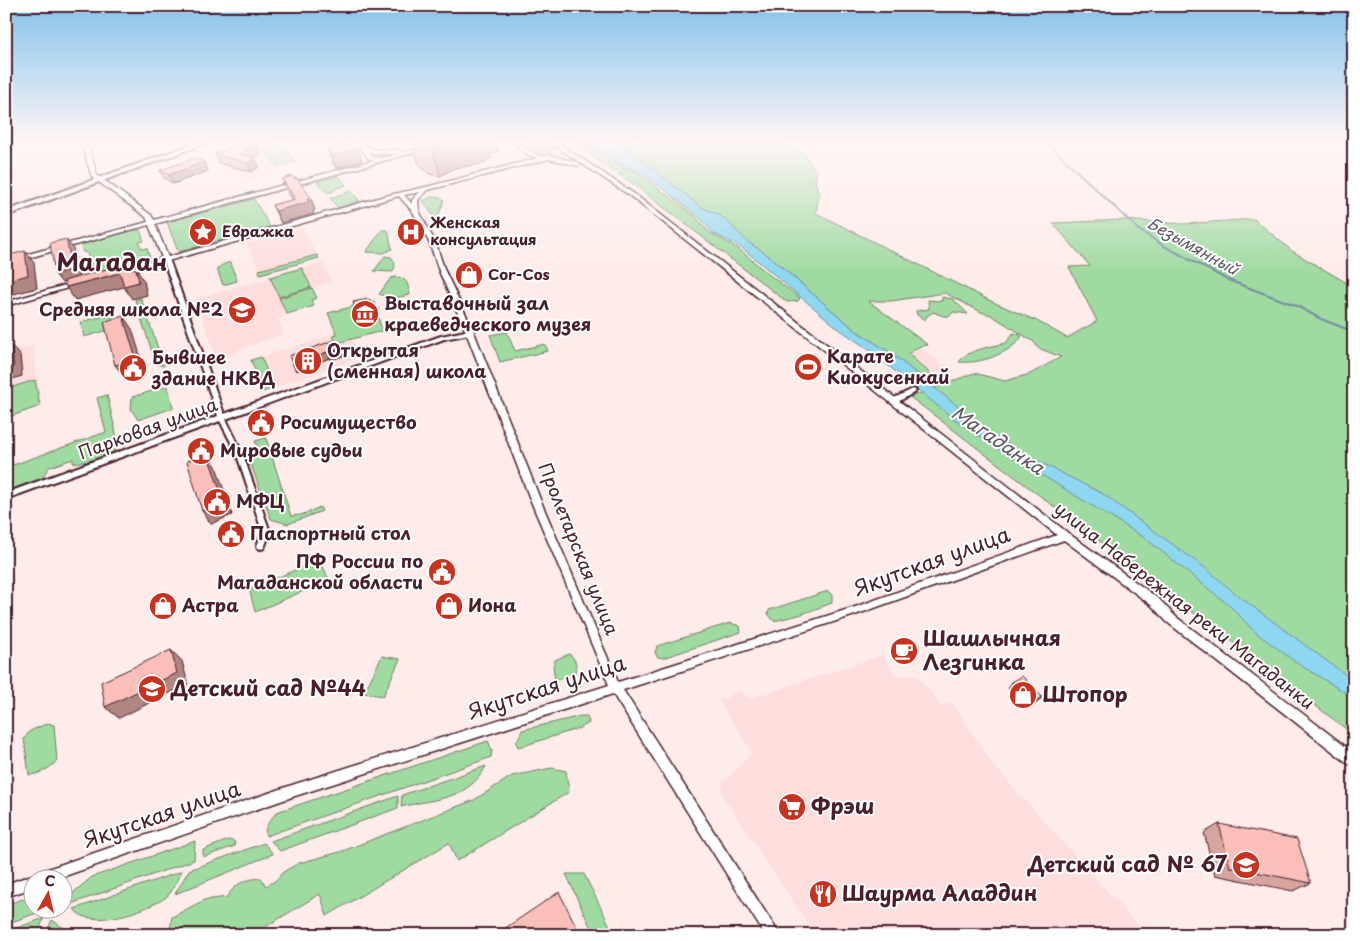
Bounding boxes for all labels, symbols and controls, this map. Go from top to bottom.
place label: Женская консультация [429,210,537,250]
water label: Безымянный [1144,210,1245,281]
place icon: Евражка [188,217,218,247]
hospital icon: Женская консультация [396,217,426,247]
place label: Евражка [222,219,295,242]
district label: Магадан [57,243,167,279]
shop icon: Cor-Cos [454,260,484,290]
place label: Cor-Cos [488,262,550,285]
place label: Выставочный зал краеведческого музея [384,289,591,337]
place label: Средняя школа №2 [39,295,223,322]
school or university icon: Средняя школа №2 [227,295,257,325]
museum icon: Выставочный зал краеведческого музея [350,299,380,329]
place label: Открытая (сменная) школа [327,336,486,384]
place label: Карате Киокусенкай [827,342,950,390]
place label: Бывшее здание НКВД [151,343,276,391]
building icon: Открытая (сменная) школа [293,346,323,376]
sports icon: Карате Киокусенкай [793,352,823,382]
public building icon: Бывшее здание НКВД [118,353,148,383]
street label: Парковая улица [74,390,222,465]
water label: Магаданка [946,398,1052,481]
public building icon: Росимущество [246,408,276,438]
place label: Росимущество [280,408,417,435]
public building icon: Мировые судьи [186,436,216,466]
place label: Мировые судьи [220,436,363,463]
street label: Пролетарская улица [532,458,627,639]
public building icon: МФЦ [202,487,232,517]
place label: МФЦ [236,487,285,514]
street label: улица Набережная реки Магаданки [1049,494,1321,715]
street label: Якутская улица [849,517,1015,603]
public building icon: Паспортный стол [216,519,246,549]
place label: Паспортный стол [250,519,411,546]
place label: ПФ России по Магаданской области [217,547,423,595]
public building icon: ПФ России по Магаданской области [427,557,457,587]
shop icon: Астра [148,591,178,621]
place label: Астра [181,591,239,618]
shop icon: Иона [434,591,464,621]
place label: Иона [468,591,516,618]
place label: Шашлычная Лезгинка [923,621,1061,677]
cafe icon: Шашлычная Лезгинка [889,636,919,666]
street label: Якутская улица [463,645,630,727]
place label: Детский сад №44 [170,671,366,703]
school or university icon: Детский сад №44 [137,674,167,704]
place label: Штопор [1042,677,1128,709]
shop icon: Штопор [1008,680,1038,710]
street label: Якутская улица [78,771,245,855]
place label: Фрэш [811,789,874,821]
supermarket icon: Фрэш [777,792,807,822]
place label: Детский сад № 67 [1027,847,1228,879]
school or university icon: Детский сад № 67 [1231,850,1261,880]
north arrow [22,868,72,918]
text: С [43,870,57,892]
place label: Шаурма Аладдин [842,876,1037,908]
restaurant icon: Шаурма Аладдин [808,879,838,909]

